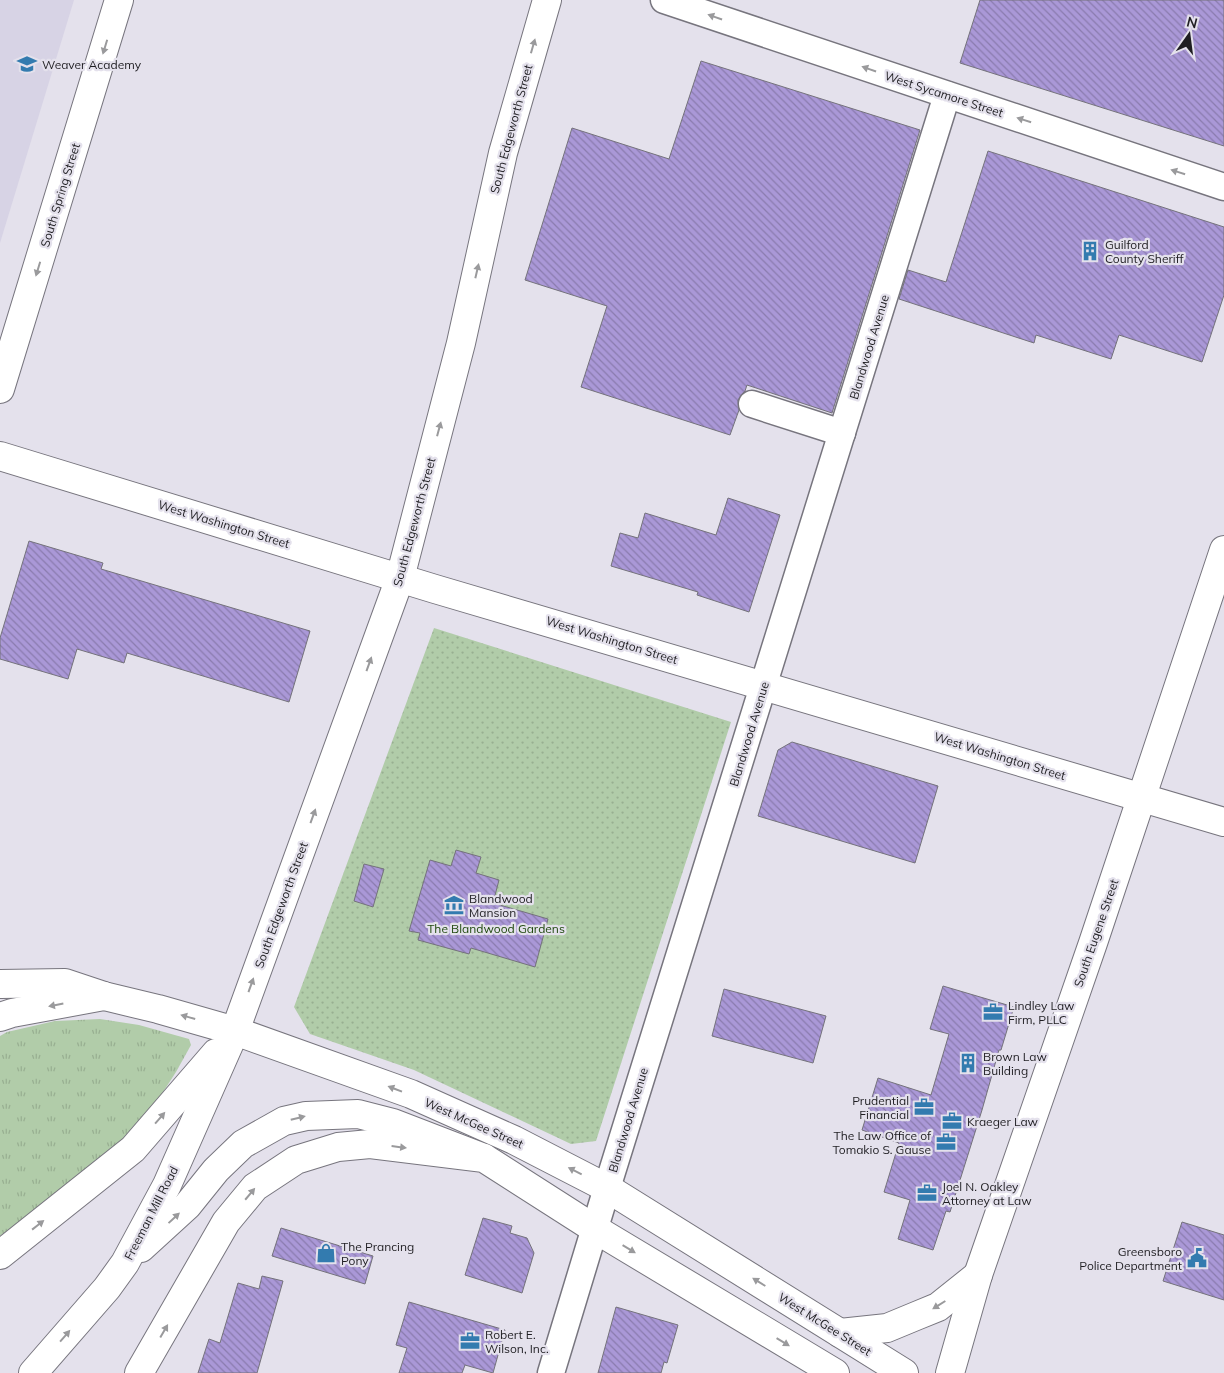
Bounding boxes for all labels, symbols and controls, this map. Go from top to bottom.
north arrow [1164,10,1214,60]
text: N [1185,12,1199,32]
one-way arrow [708,13,723,21]
one-way arrow [530,38,538,53]
one-way arrow [100,39,108,54]
school or university icon: Weaver Academy [16,53,38,75]
place label: Weaver Academy [42,57,142,72]
street label: South Edgeworth Street [487,63,535,195]
one-way arrow [862,65,877,72]
street label: West Sycamore Street [883,68,1005,120]
one-way arrow [1016,116,1031,124]
street label: South Spring Street [37,141,83,249]
one-way arrow [1170,167,1185,175]
place label: Guilford County Sheriff [1105,237,1184,266]
building icon: Guilford County Sheriff [1079,240,1101,262]
one-way arrow [33,262,41,277]
one-way arrow [473,264,481,279]
street label: Blandwood Avenue [846,293,892,401]
one-way arrow [435,422,443,437]
street label: South Edgeworth Street [390,456,438,588]
street label: West Washington Street [156,497,292,551]
street label: West Washington Street [544,613,680,667]
one-way arrow [366,656,373,671]
street label: Blandwood Avenue [726,680,772,788]
street label: West Washington Street [932,729,1068,783]
one-way arrow [309,808,317,823]
street label: South Edgeworth Street [251,840,311,970]
street label: South Eugene Street [1070,877,1122,989]
place label: Blandwood Mansion [469,891,533,920]
museum icon: Blandwood Mansion [443,894,465,916]
park label: The Blandwood Gardens [427,921,565,936]
one-way arrow [248,978,255,993]
place label: Lindley Law Firm, PLLC [1008,998,1075,1027]
one-way arrow [48,1001,64,1009]
office icon: Lindley Law Firm, PLLC [982,1001,1004,1023]
one-way arrow [180,1013,195,1021]
place label: Brown Law Building [983,1049,1047,1078]
building icon: Brown Law Building [957,1052,979,1074]
street label: Blandwood Avenue [605,1066,651,1174]
one-way arrow [388,1084,403,1092]
place label: Prudential Financial [852,1093,909,1122]
street label: West McGee Street [422,1094,526,1152]
office icon: Prudential Financial [913,1096,935,1118]
office icon: Kraeger Law [941,1110,963,1132]
one-way arrow [154,1112,165,1125]
one-way arrow [290,1114,305,1122]
place label: Kraeger Law [967,1114,1039,1129]
place label: The Law Office of Tomakio S. Gause [832,1128,932,1157]
office icon: The Law Office of Tomakio S. Gause [935,1131,957,1153]
one-way arrow [391,1143,407,1151]
street label: Freeman Mill Road [121,1164,181,1262]
one-way arrow [568,1167,582,1175]
place label: Joel N. Oakley Attorney at Law [942,1179,1032,1208]
office icon: Joel N. Oakley Attorney at Law [916,1182,938,1204]
one-way arrow [244,1188,256,1200]
one-way arrow [167,1212,179,1224]
one-way arrow [31,1220,45,1230]
place label: The Prancing Pony [341,1239,414,1268]
shop icon: The Prancing Pony [315,1242,337,1264]
place label: Greensboro Police Department [1079,1244,1182,1273]
one-way arrow [623,1245,636,1254]
public building icon: Greensboro Police Department [1186,1247,1208,1269]
one-way arrow [752,1278,765,1287]
street label: West McGee Street [776,1289,874,1359]
one-way arrow [933,1300,946,1309]
one-way arrow [159,1324,168,1337]
place label: Robert E. Wilson, Inc. [485,1327,549,1356]
one-way arrow [60,1330,71,1343]
office icon: Robert E. Wilson, Inc. [459,1330,481,1352]
one-way arrow [777,1338,790,1347]

